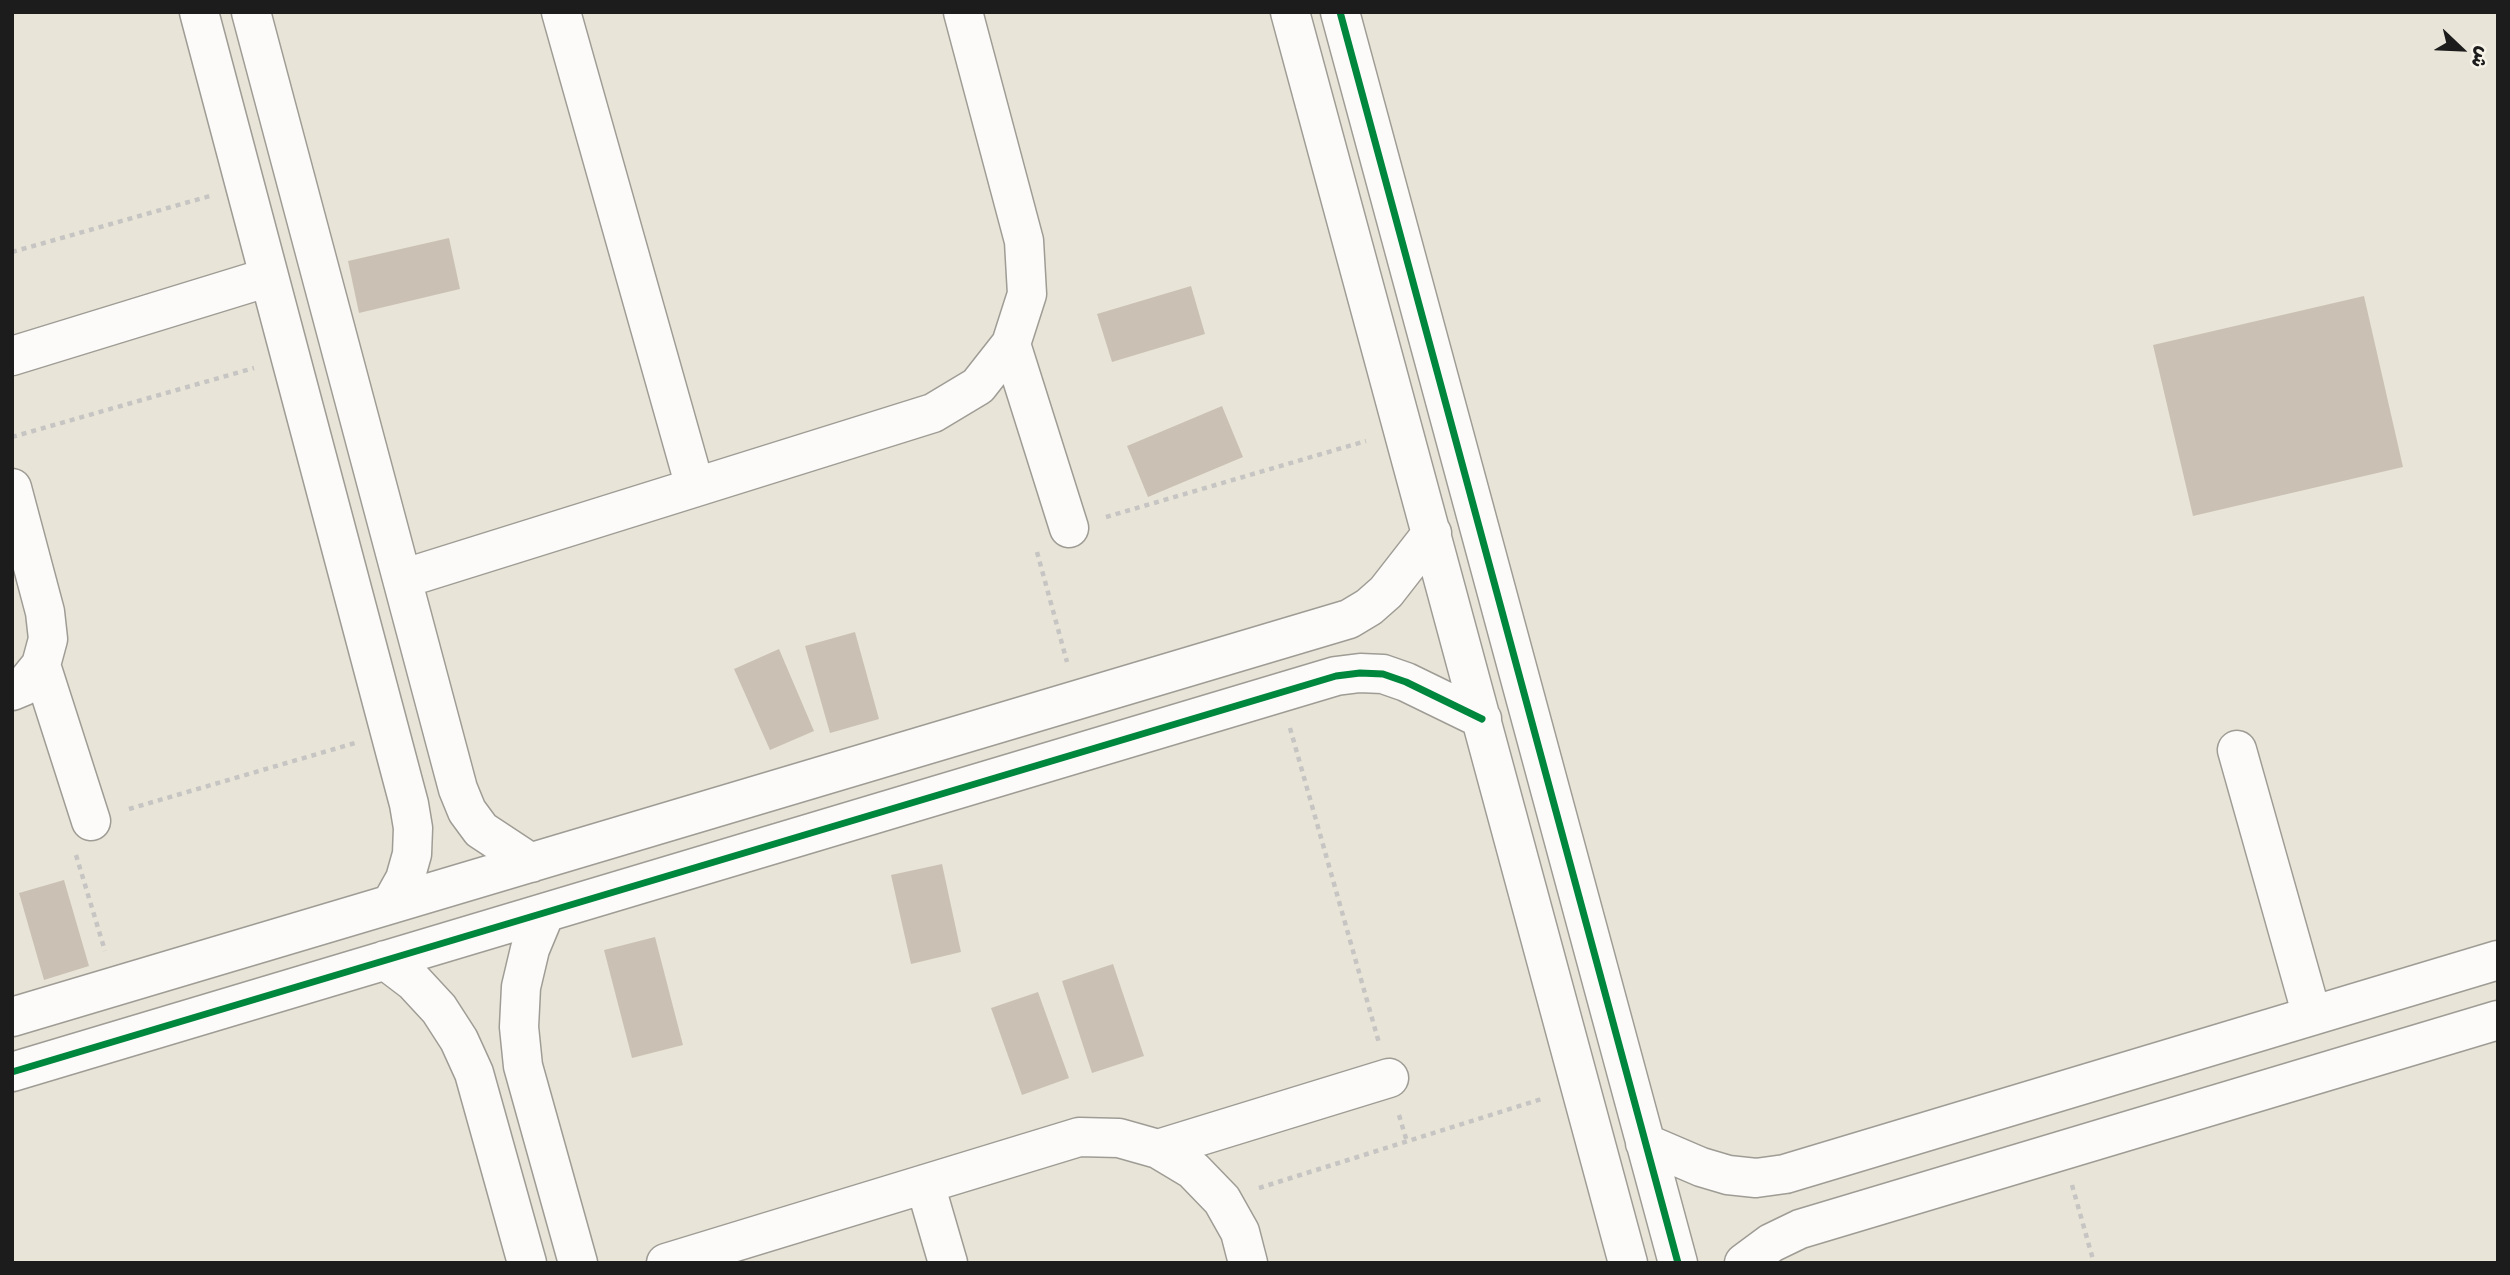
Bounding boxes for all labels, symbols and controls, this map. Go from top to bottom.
north arrow [2426,14,2496,84]
text: ش [2462,41,2500,73]

